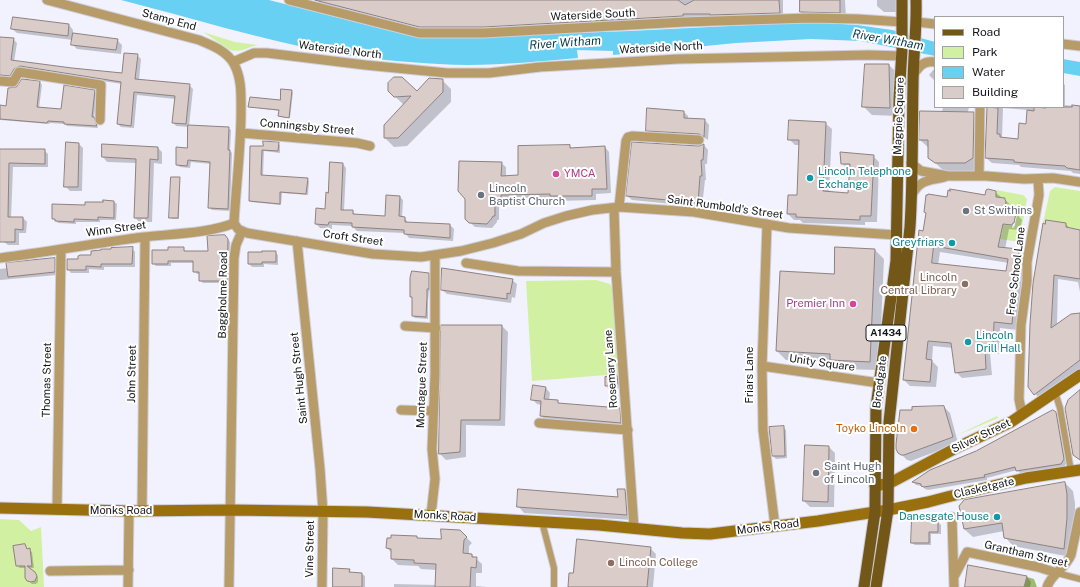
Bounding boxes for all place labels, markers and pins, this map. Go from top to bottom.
place label: Lincoln Telephone Exchange [818,165,911,191]
place label: YMCA [564,167,596,181]
marker: YMCA [551,169,561,179]
marker: Lincoln Telephone Exchange [805,173,815,183]
place label: Lincoln Baptist Church [489,182,565,208]
marker: Lincoln Baptist Church [476,190,486,200]
place label: St Swithins [974,204,1032,218]
marker: St Swithins [961,206,971,216]
place label: Greyfriars [892,236,944,250]
marker: Greyfriars [947,238,957,248]
place label: Lincoln Central Library [880,271,957,297]
marker: Lincoln Central Library [960,279,970,289]
place label: Premier Inn [786,297,845,311]
marker: Premier Inn [848,299,858,309]
place label: Lincoln Drill Hall [976,329,1021,355]
marker: Lincoln Drill Hall [963,337,973,347]
place label: Toyko Lincoln [836,422,906,436]
marker: Toyko Lincoln [909,424,919,434]
place label: Saint Hugh of Lincoln [824,460,881,486]
marker: Saint Hugh of Lincoln [811,468,821,478]
place label: Danesgate House [899,510,989,524]
marker: Danesgate House [992,512,1002,522]
place label: Lincoln College [619,556,698,570]
marker: Lincoln College [606,558,616,568]

